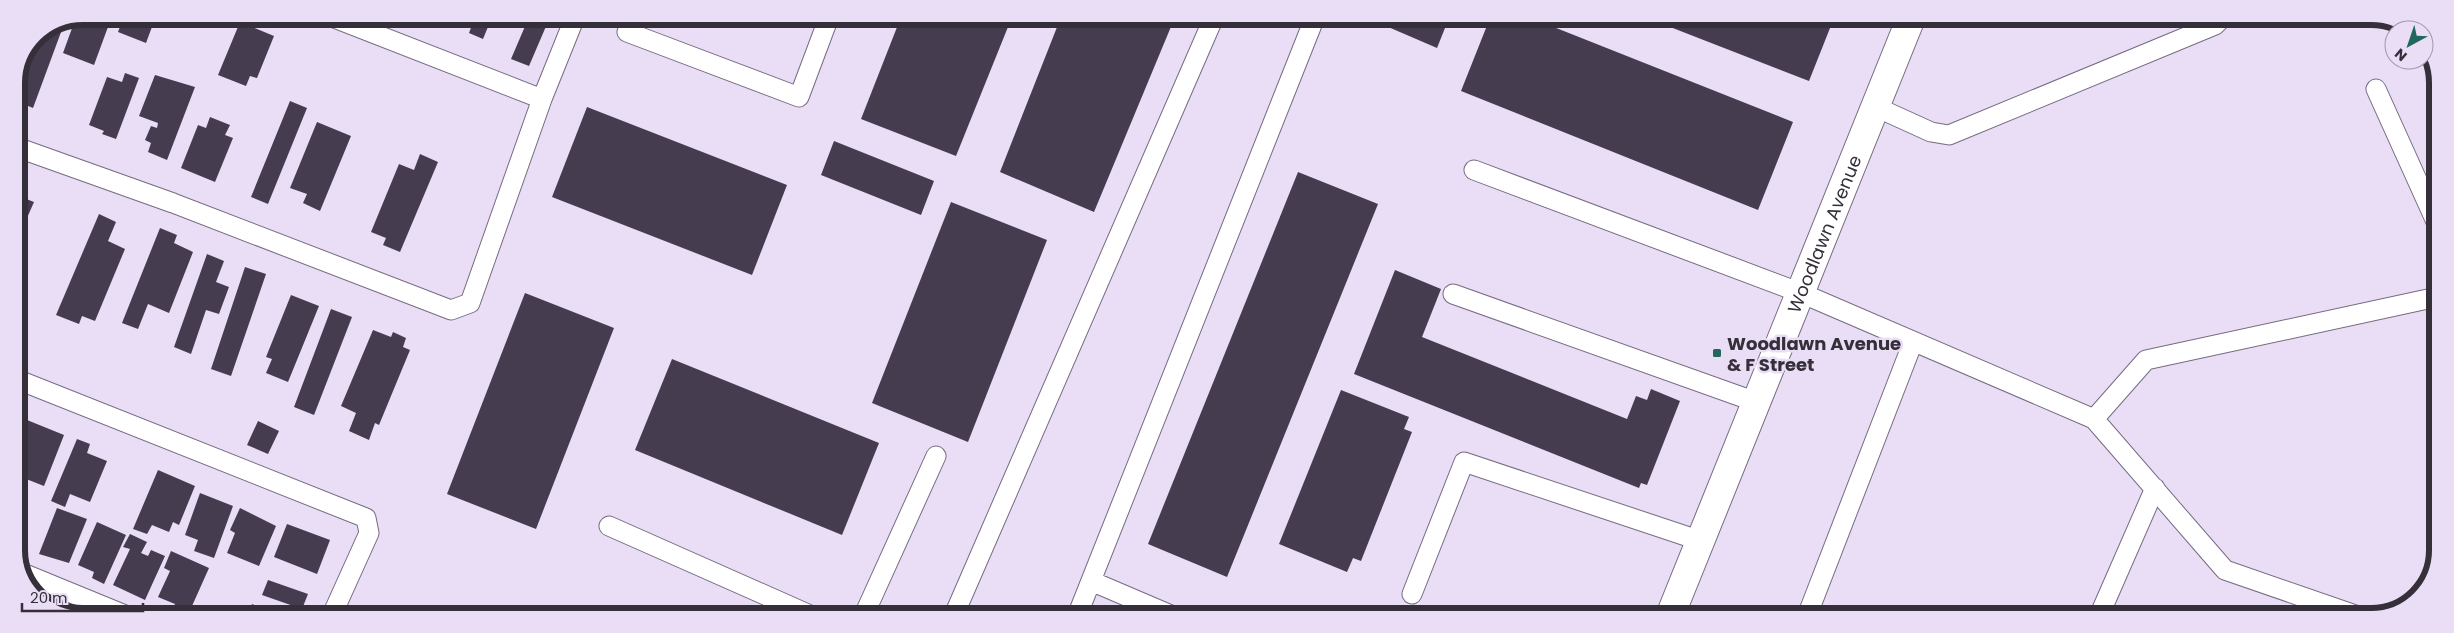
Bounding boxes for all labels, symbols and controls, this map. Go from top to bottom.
north arrow [2384,20,2434,70]
text: N [2390,44,2411,66]
street label: Woodlawn Avenue [1781,151,1867,317]
place label: Woodlawn Avenue & F Street [1727,331,1901,377]
marker: Woodlawn Avenue & F Street [1711,347,1723,359]
scale bar [22,580,144,612]
text: 20 m [30,587,68,608]

